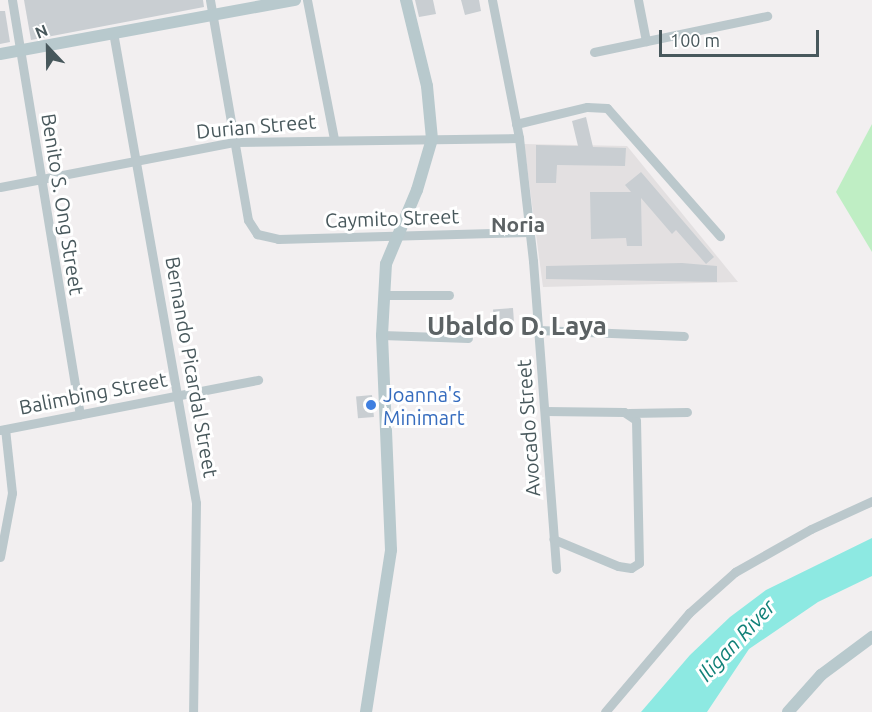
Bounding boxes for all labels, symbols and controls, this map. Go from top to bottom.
north arrow [18,18,78,78]
scale bar [662,18,822,56]
text: N [32,21,50,42]
text: 100 m [670,30,720,50]
street label: Durian Street [195,109,317,143]
street label: Benito S. Ong Street [37,112,89,296]
street label: Caymito Street [325,204,459,232]
district label: Noria [491,211,545,237]
street label: Bernando Picardal Street [161,255,223,479]
district label: Ubaldo D. Laya [427,310,607,342]
street label: Avocado Street [511,359,545,497]
street label: Balimbing Street [17,367,169,419]
place label: Joanna's Minimart [383,382,464,429]
marker: Joanna's Minimart [364,398,378,412]
water label: Iligan River [692,594,780,686]

